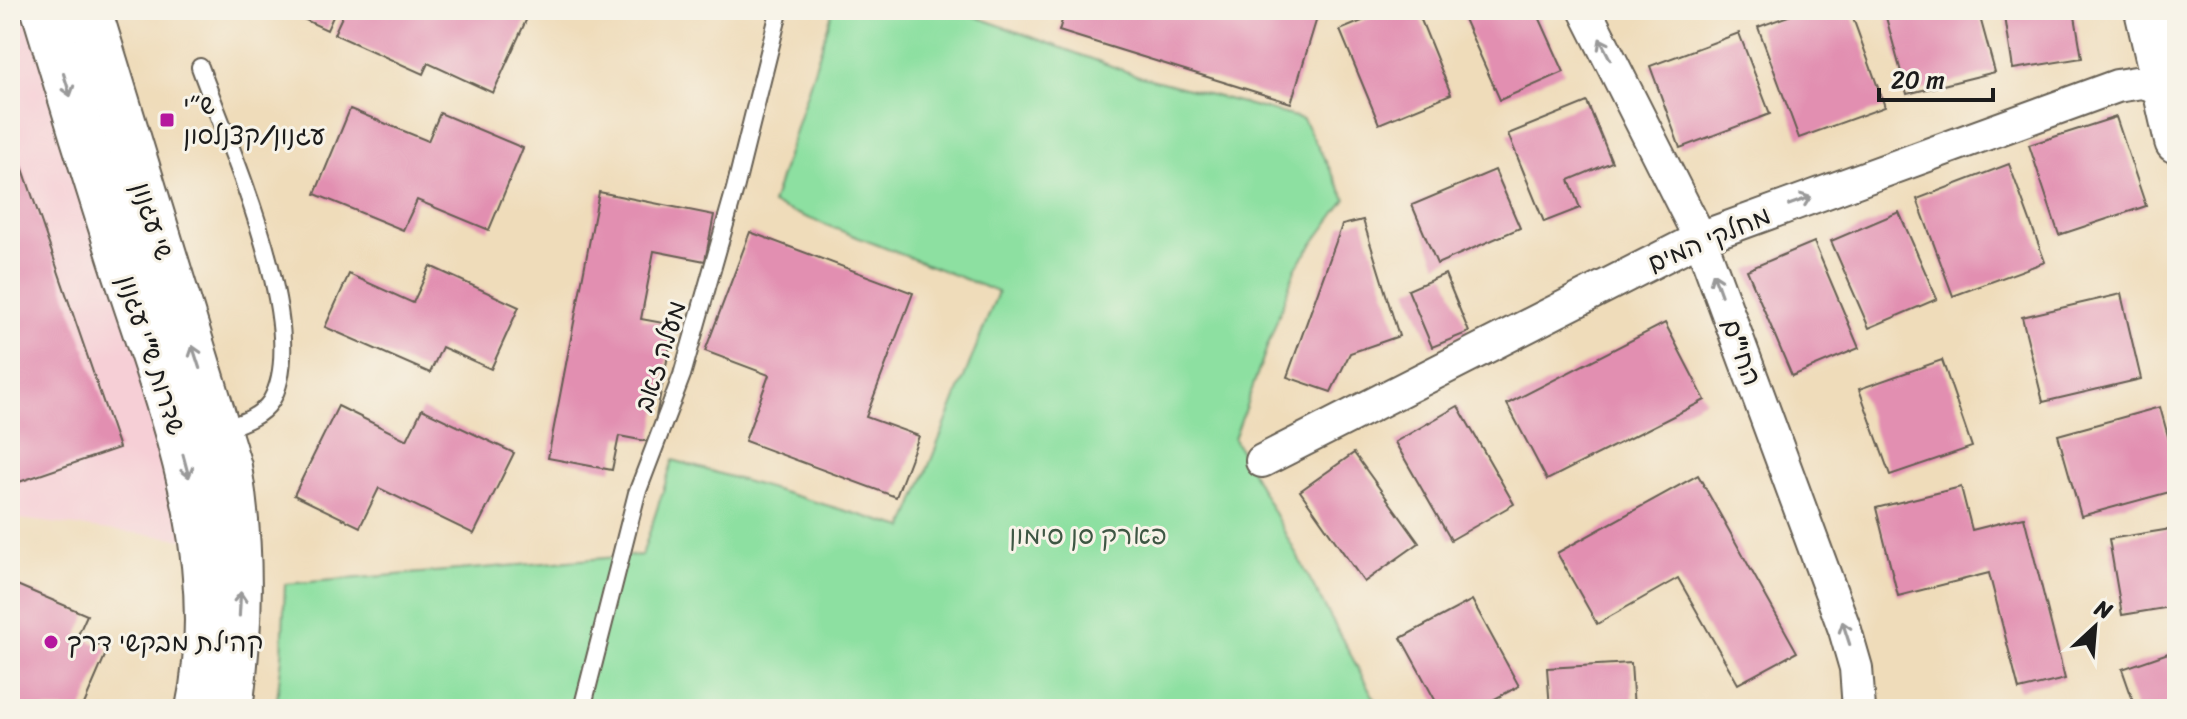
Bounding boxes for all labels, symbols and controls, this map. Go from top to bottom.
one-way arrow [1597,38,1612,62]
scale bar [1879,52,1993,102]
text: 20 m [1891,59,1945,101]
one-way arrow [60,72,75,97]
place label: ש״י עגנון/קצנלסון [183,82,325,158]
marker: ש״י עגנון/קצנלסון [158,111,176,129]
street label: שי עגנון [119,176,187,266]
street label: מחלקי המים [1640,192,1778,286]
one-way arrow [1787,193,1812,208]
street label: שדרות ש"י עגנון [104,269,200,441]
one-way arrow [1709,272,1723,297]
street label: מעלה זאב [620,294,700,418]
street label: החי"ם [1709,312,1775,392]
one-way arrow [188,345,202,370]
one-way arrow [180,453,195,479]
park label: פארק סן סימון [1009,512,1167,558]
north arrow [2055,587,2135,667]
text: N [2087,588,2120,631]
one-way arrow [233,591,248,618]
place label: קהילת מבקשי דרך [67,619,263,665]
one-way arrow [1837,620,1852,645]
marker: קהילת מבקשי דרך [42,633,60,651]

